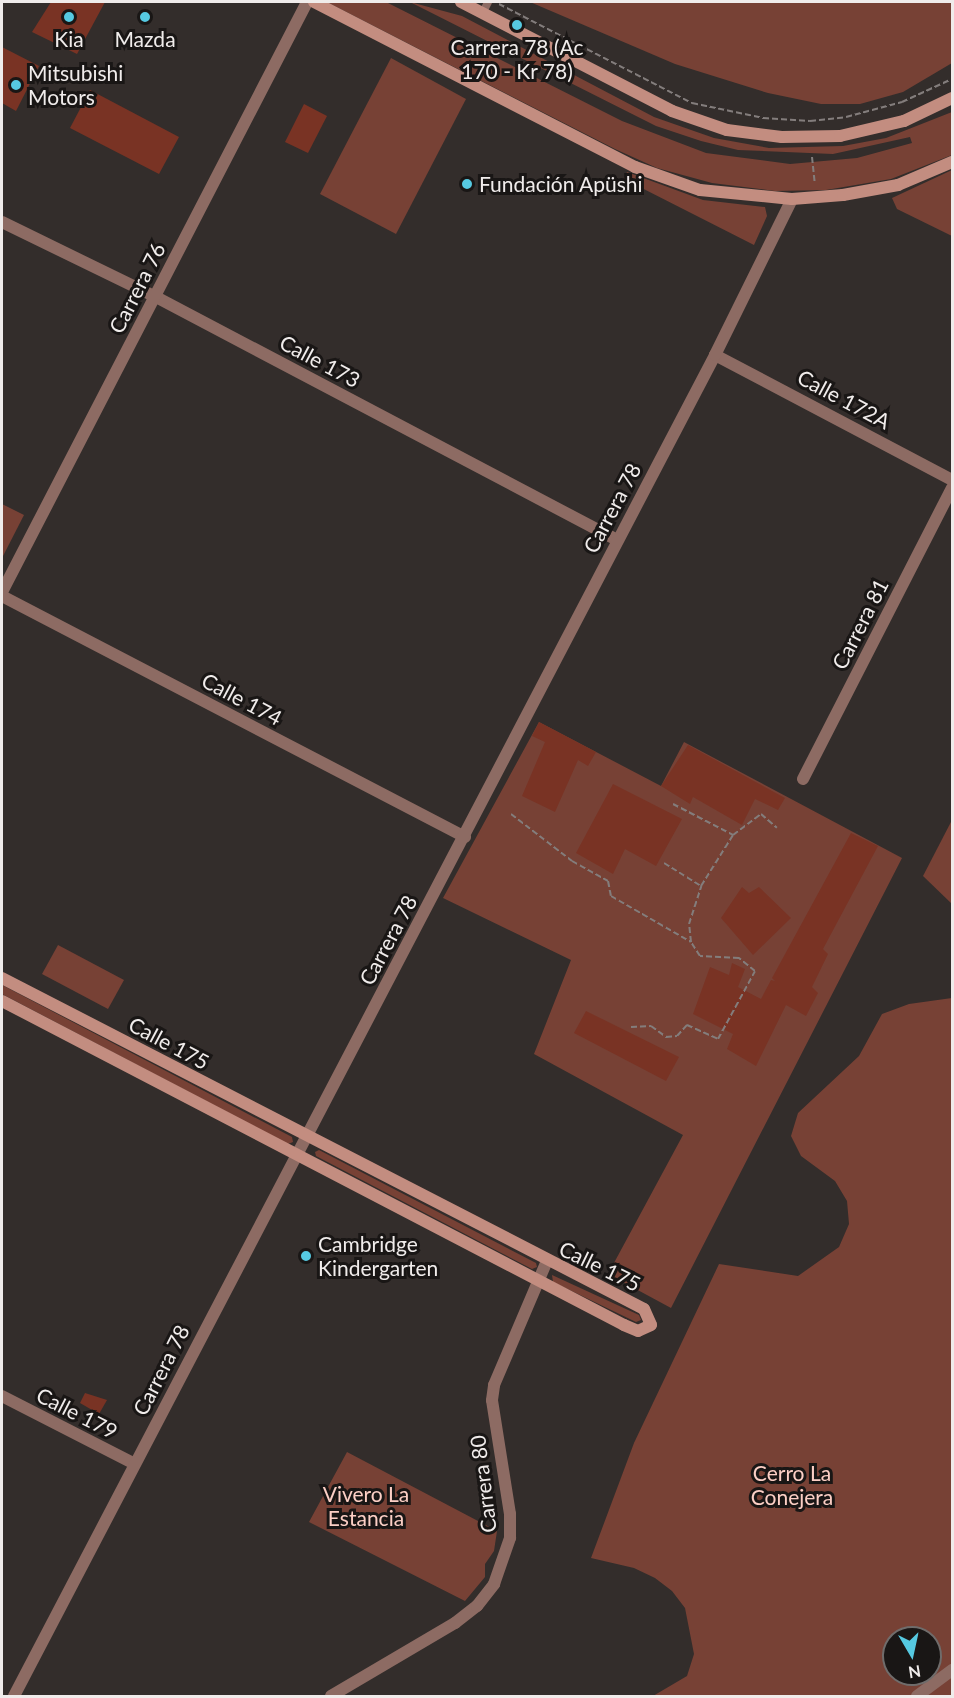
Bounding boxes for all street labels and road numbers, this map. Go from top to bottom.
street label: Carrera 76 [104,239,170,337]
street label: Calle 173 [276,329,364,393]
street label: Calle 172A [793,364,895,434]
street label: Carrera 78 [578,459,646,557]
street label: Carrera 81 [827,575,893,673]
street label: Calle 174 [198,667,286,731]
street label: Carrera 78 [354,891,422,989]
street label: Calle 175 [125,1011,213,1075]
street label: Calle 175 [555,1236,645,1296]
street label: Carrera 78 [128,1321,194,1419]
street label: Calle 179 [32,1382,122,1444]
street label: Carrera 80 [465,1434,501,1534]

